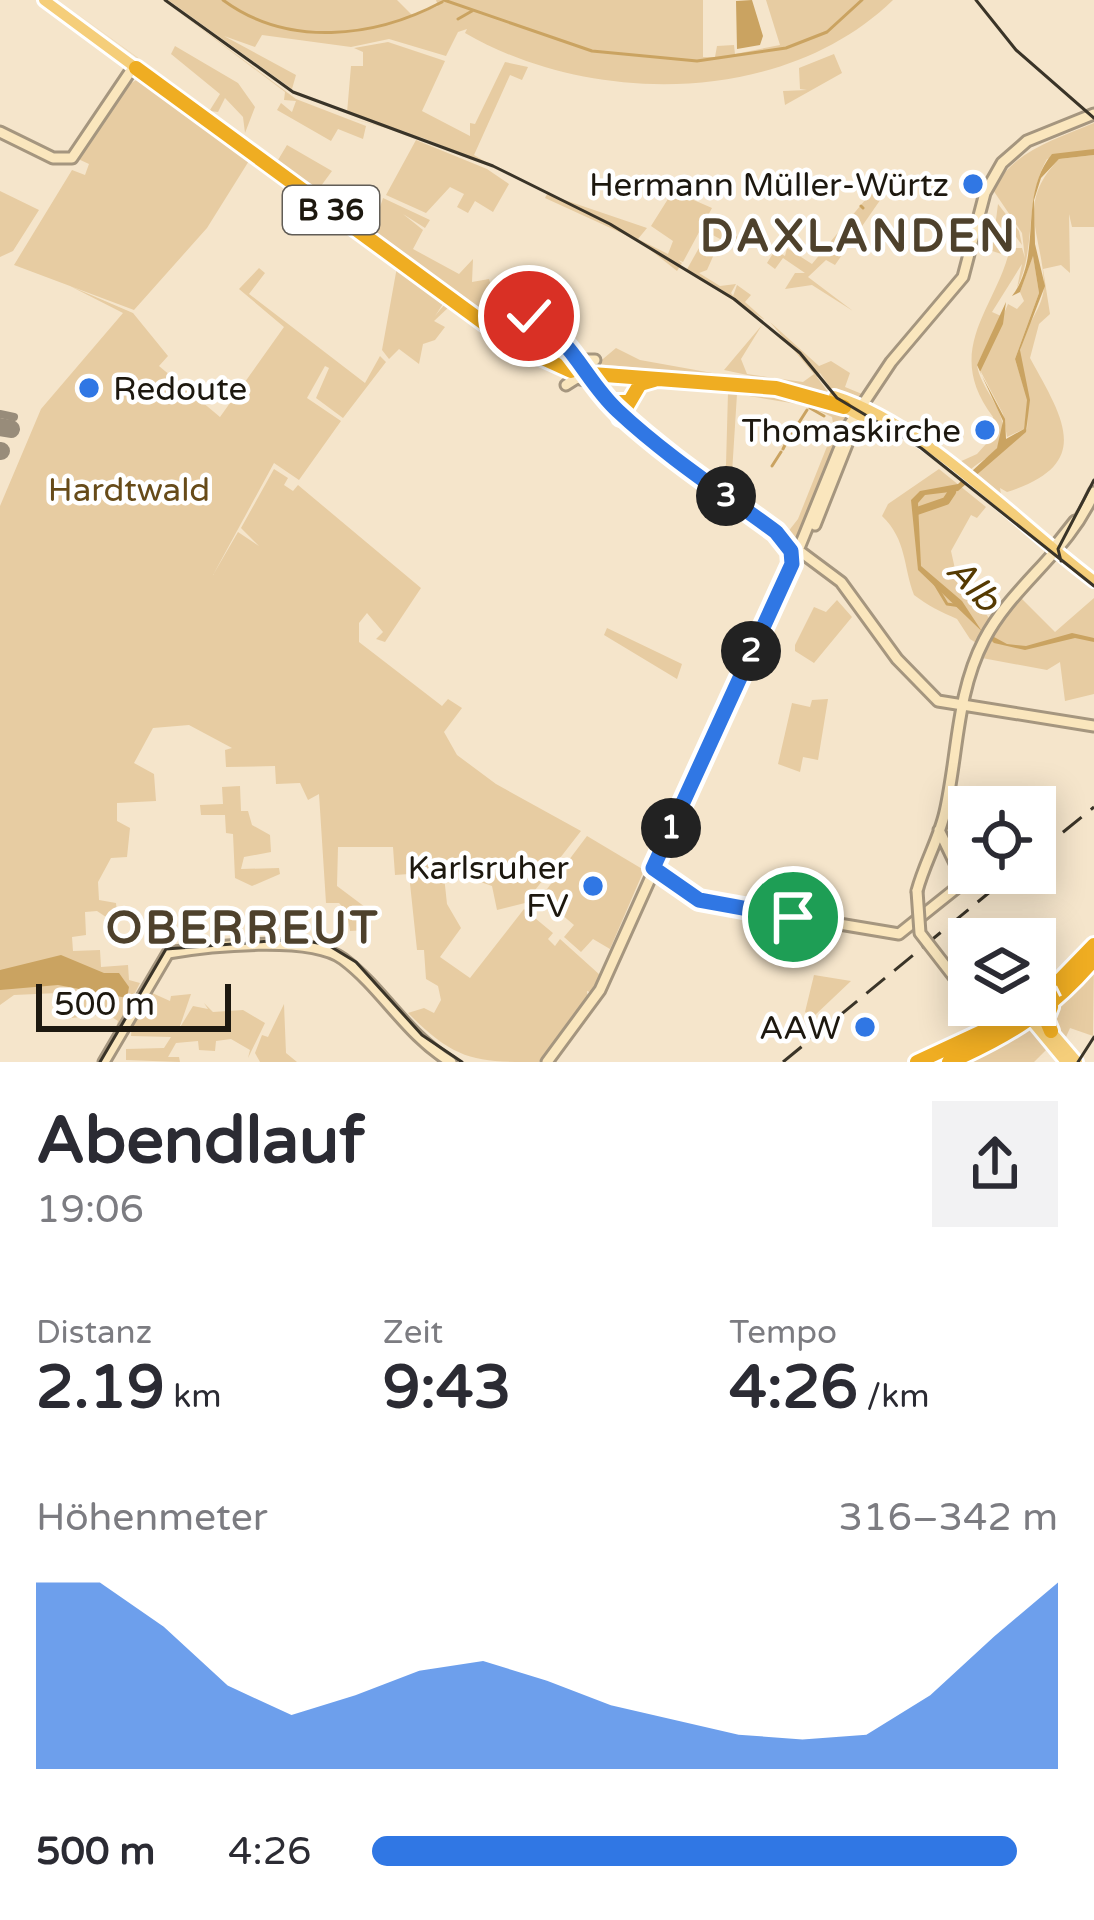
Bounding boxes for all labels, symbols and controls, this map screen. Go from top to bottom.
place label: Hermann Müller-Würtz [589,166,949,205]
marker: Hermann Müller-Würtz [960,171,986,197]
road number: B 36 [283,186,379,234]
district label: DAXLANDEN [700,210,1018,264]
pin [478,265,580,367]
icon: check [496,283,562,349]
place label: Redoute [113,370,247,409]
marker: Redoute [76,375,102,401]
place label: Thomaskirche [742,412,961,451]
marker: Thomaskirche [972,417,998,443]
pin: 3 [696,466,756,526]
park label: Hardtwald [48,471,210,510]
text: 3 [716,476,736,515]
water label: Alb [937,549,1010,623]
pin: 2 [721,621,781,681]
text: 2 [741,631,761,670]
map controls [948,786,1056,1026]
button: locate [948,786,1056,894]
pin: 1 [641,798,701,858]
text: 1 [661,808,681,847]
place label: Karlsruher FV [407,849,569,926]
pin [742,866,844,968]
marker: Karlsruher FV [580,873,606,899]
icon: arrive [760,884,826,950]
district label: OBERREUT [106,902,380,956]
button: layers [948,918,1056,1026]
scale bar [36,978,231,1031]
text: 500 m [54,985,155,1024]
place label: AAW [759,1009,841,1048]
marker: AAW [852,1014,878,1040]
text: Abendlauf [36,1101,364,1181]
button: share [932,1101,1058,1227]
text: 19:06 [36,1186,144,1233]
text: Distanz [36,1313,152,1352]
text: Zeit [383,1313,443,1352]
text: Tempo [729,1313,837,1352]
text: 2.19 [36,1352,165,1424]
text: 9:43 [383,1352,511,1424]
text: 4:26 [729,1352,858,1424]
text: km [165,1377,222,1416]
text: /km [858,1377,929,1416]
text: Höhenmeter [36,1494,268,1541]
text: 316–342 m [838,1494,1058,1541]
text: 500 m [36,1828,155,1875]
text: 4:26 [228,1828,312,1875]

